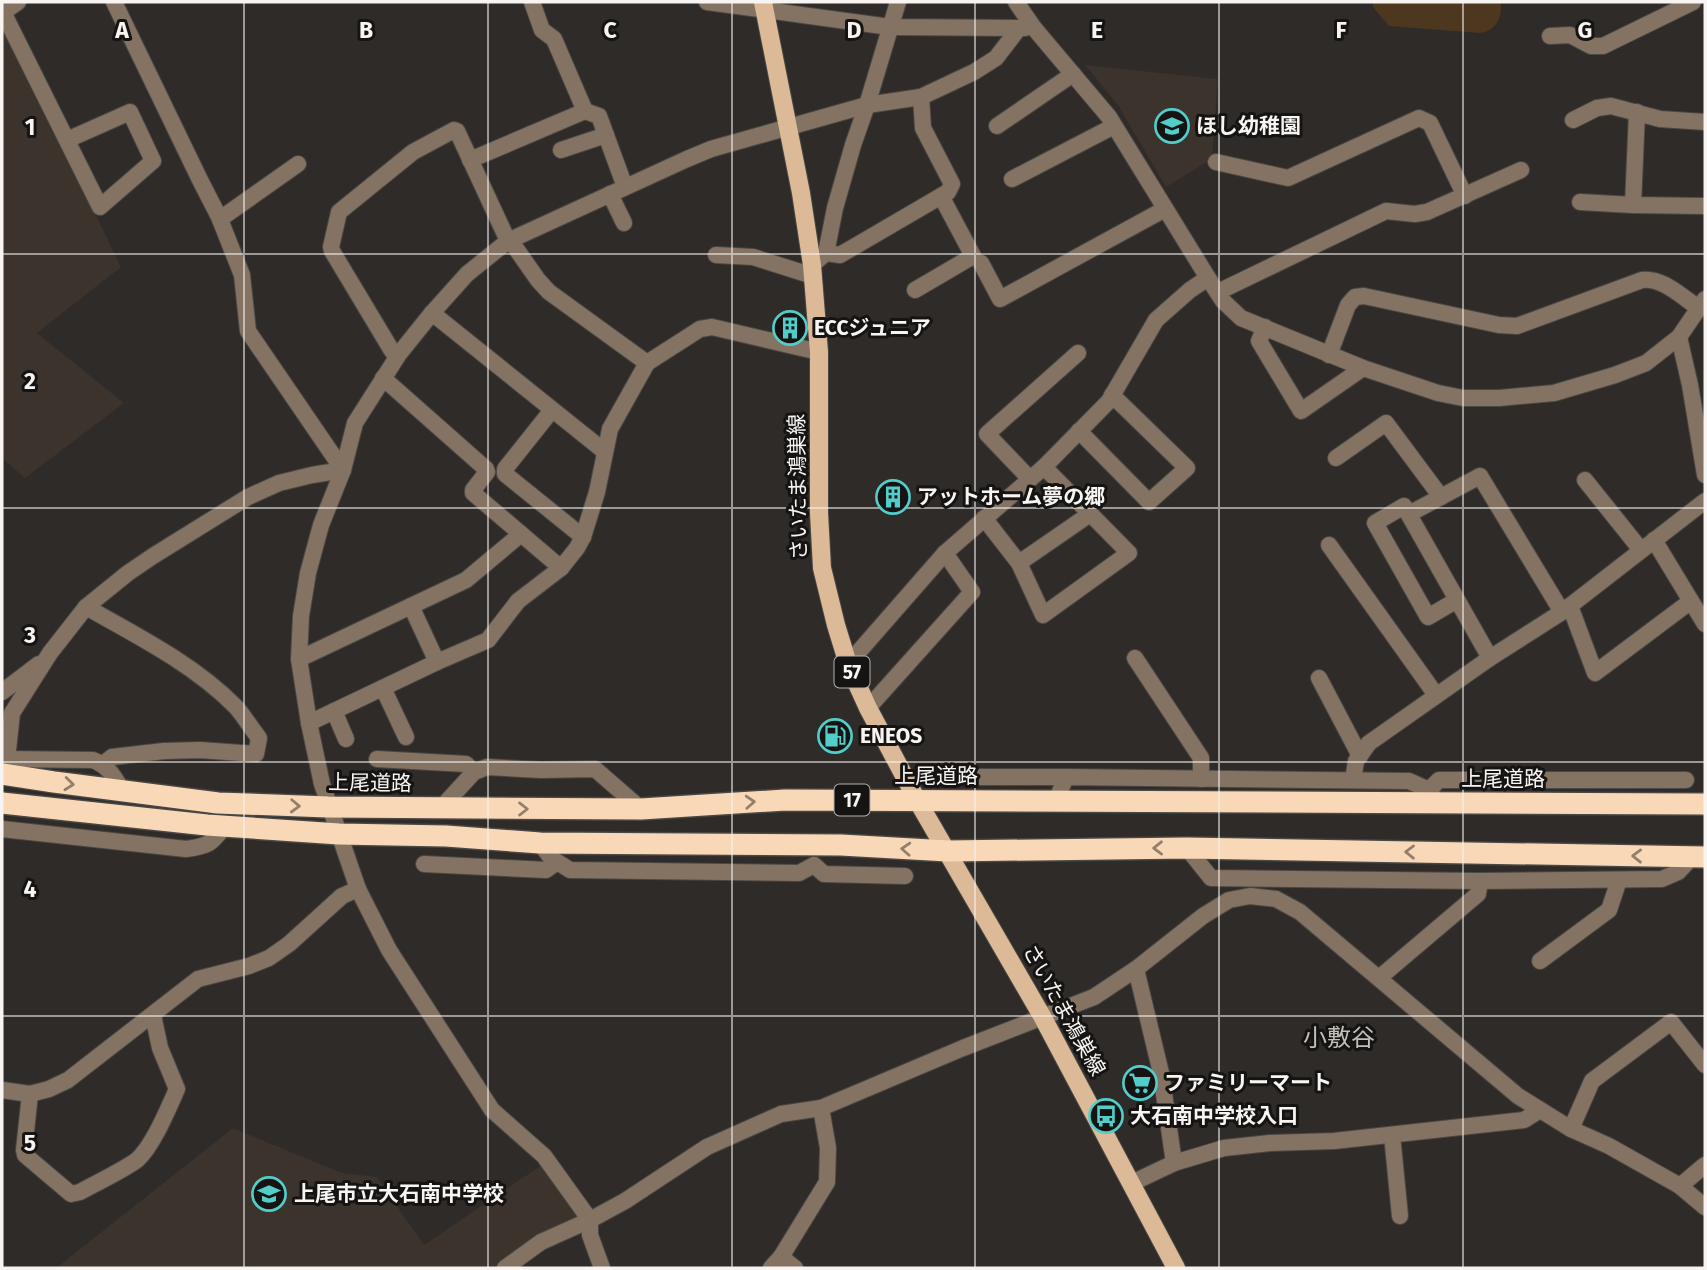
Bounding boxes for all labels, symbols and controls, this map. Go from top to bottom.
text: A [114,16,129,44]
text: B [359,16,373,44]
text: C [603,16,617,44]
text: D [847,16,862,44]
text: E [1091,16,1103,44]
text: F [1335,16,1347,44]
text: G [1578,16,1592,44]
school or university icon: ほし幼稚園 [1153,107,1191,145]
text: 1 [25,113,35,141]
place label: ほし幼稚園 [1196,113,1301,139]
building icon: ECCジュニア [771,309,809,347]
place label: ECCジュニア [814,315,931,341]
text: 2 [24,367,36,395]
street label: さいたま鴻巣線 [784,414,812,560]
building icon: アットホーム夢の郷 [874,478,912,516]
place label: アットホーム夢の郷 [917,484,1105,510]
text: 3 [23,621,36,649]
road number: 57 [834,656,870,688]
fuel station icon: ENEOS [816,717,854,755]
place label: ENEOS [860,723,922,749]
street label: 上尾道路 [894,763,978,789]
street label: 上尾道路 [1461,766,1545,792]
street label: 上尾道路 [328,769,412,797]
one-way arrow [64,776,75,791]
road number: 17 [834,785,870,816]
one-way arrow [745,795,756,810]
one-way arrow [290,798,301,813]
one-way arrow [518,801,529,816]
one-way arrow [1152,840,1162,856]
one-way arrow [900,841,911,856]
one-way arrow [1404,844,1415,859]
one-way arrow [1631,848,1642,864]
text: 4 [24,875,37,903]
street label: さいたま鴻巣線 [1017,940,1111,1080]
district label: 小敷谷 [1303,1024,1375,1052]
supermarket icon: ファミリーマート [1121,1064,1159,1102]
place label: ファミリーマート [1164,1070,1332,1096]
bus stop icon: 大石南中学校入口 [1087,1097,1125,1135]
place label: 大石南中学校入口 [1130,1103,1298,1129]
text: 5 [24,1129,36,1157]
school or university icon: 上尾市立大石南中学校 [250,1175,288,1213]
place label: 上尾市立大石南中学校 [294,1181,504,1207]

